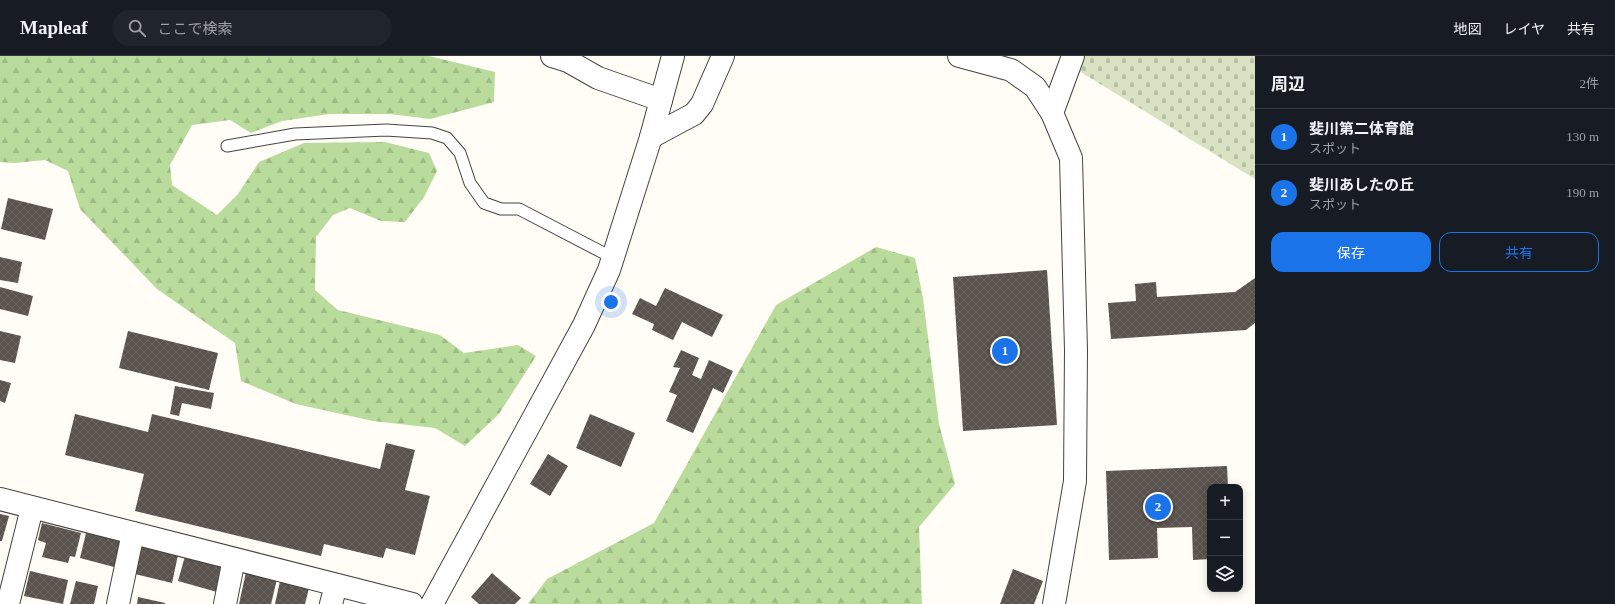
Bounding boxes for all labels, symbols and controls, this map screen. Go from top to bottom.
search box [112,10,392,46]
text: Mapleaf [20,17,88,38]
icon: search [126,17,148,39]
text: ここで検索 [158,21,233,37]
text: 地図 [1453,22,1481,37]
text: レイヤ [1503,22,1545,37]
text: 共有 [1567,22,1595,37]
text: 周辺 [1271,75,1305,94]
text: 2件 [1579,76,1599,91]
text: 斐川第二体育館 [1309,121,1414,137]
text: 1 [1281,129,1287,144]
text: 130 m [1566,129,1599,144]
text: スポット [1309,141,1361,156]
text: 斐川あしたの丘 [1309,177,1414,193]
text: 2 [1281,185,1287,200]
text: 190 m [1566,185,1599,200]
text: スポット [1309,197,1361,212]
button: 保存 [1271,232,1431,272]
button: 共有 [1439,232,1599,272]
your location [601,292,621,312]
pin: 1 [992,336,1018,366]
map controls [1207,484,1243,592]
button: + [1207,484,1243,520]
pin: 2 [1145,492,1171,522]
button: − [1207,520,1243,556]
button: layers [1207,556,1243,592]

